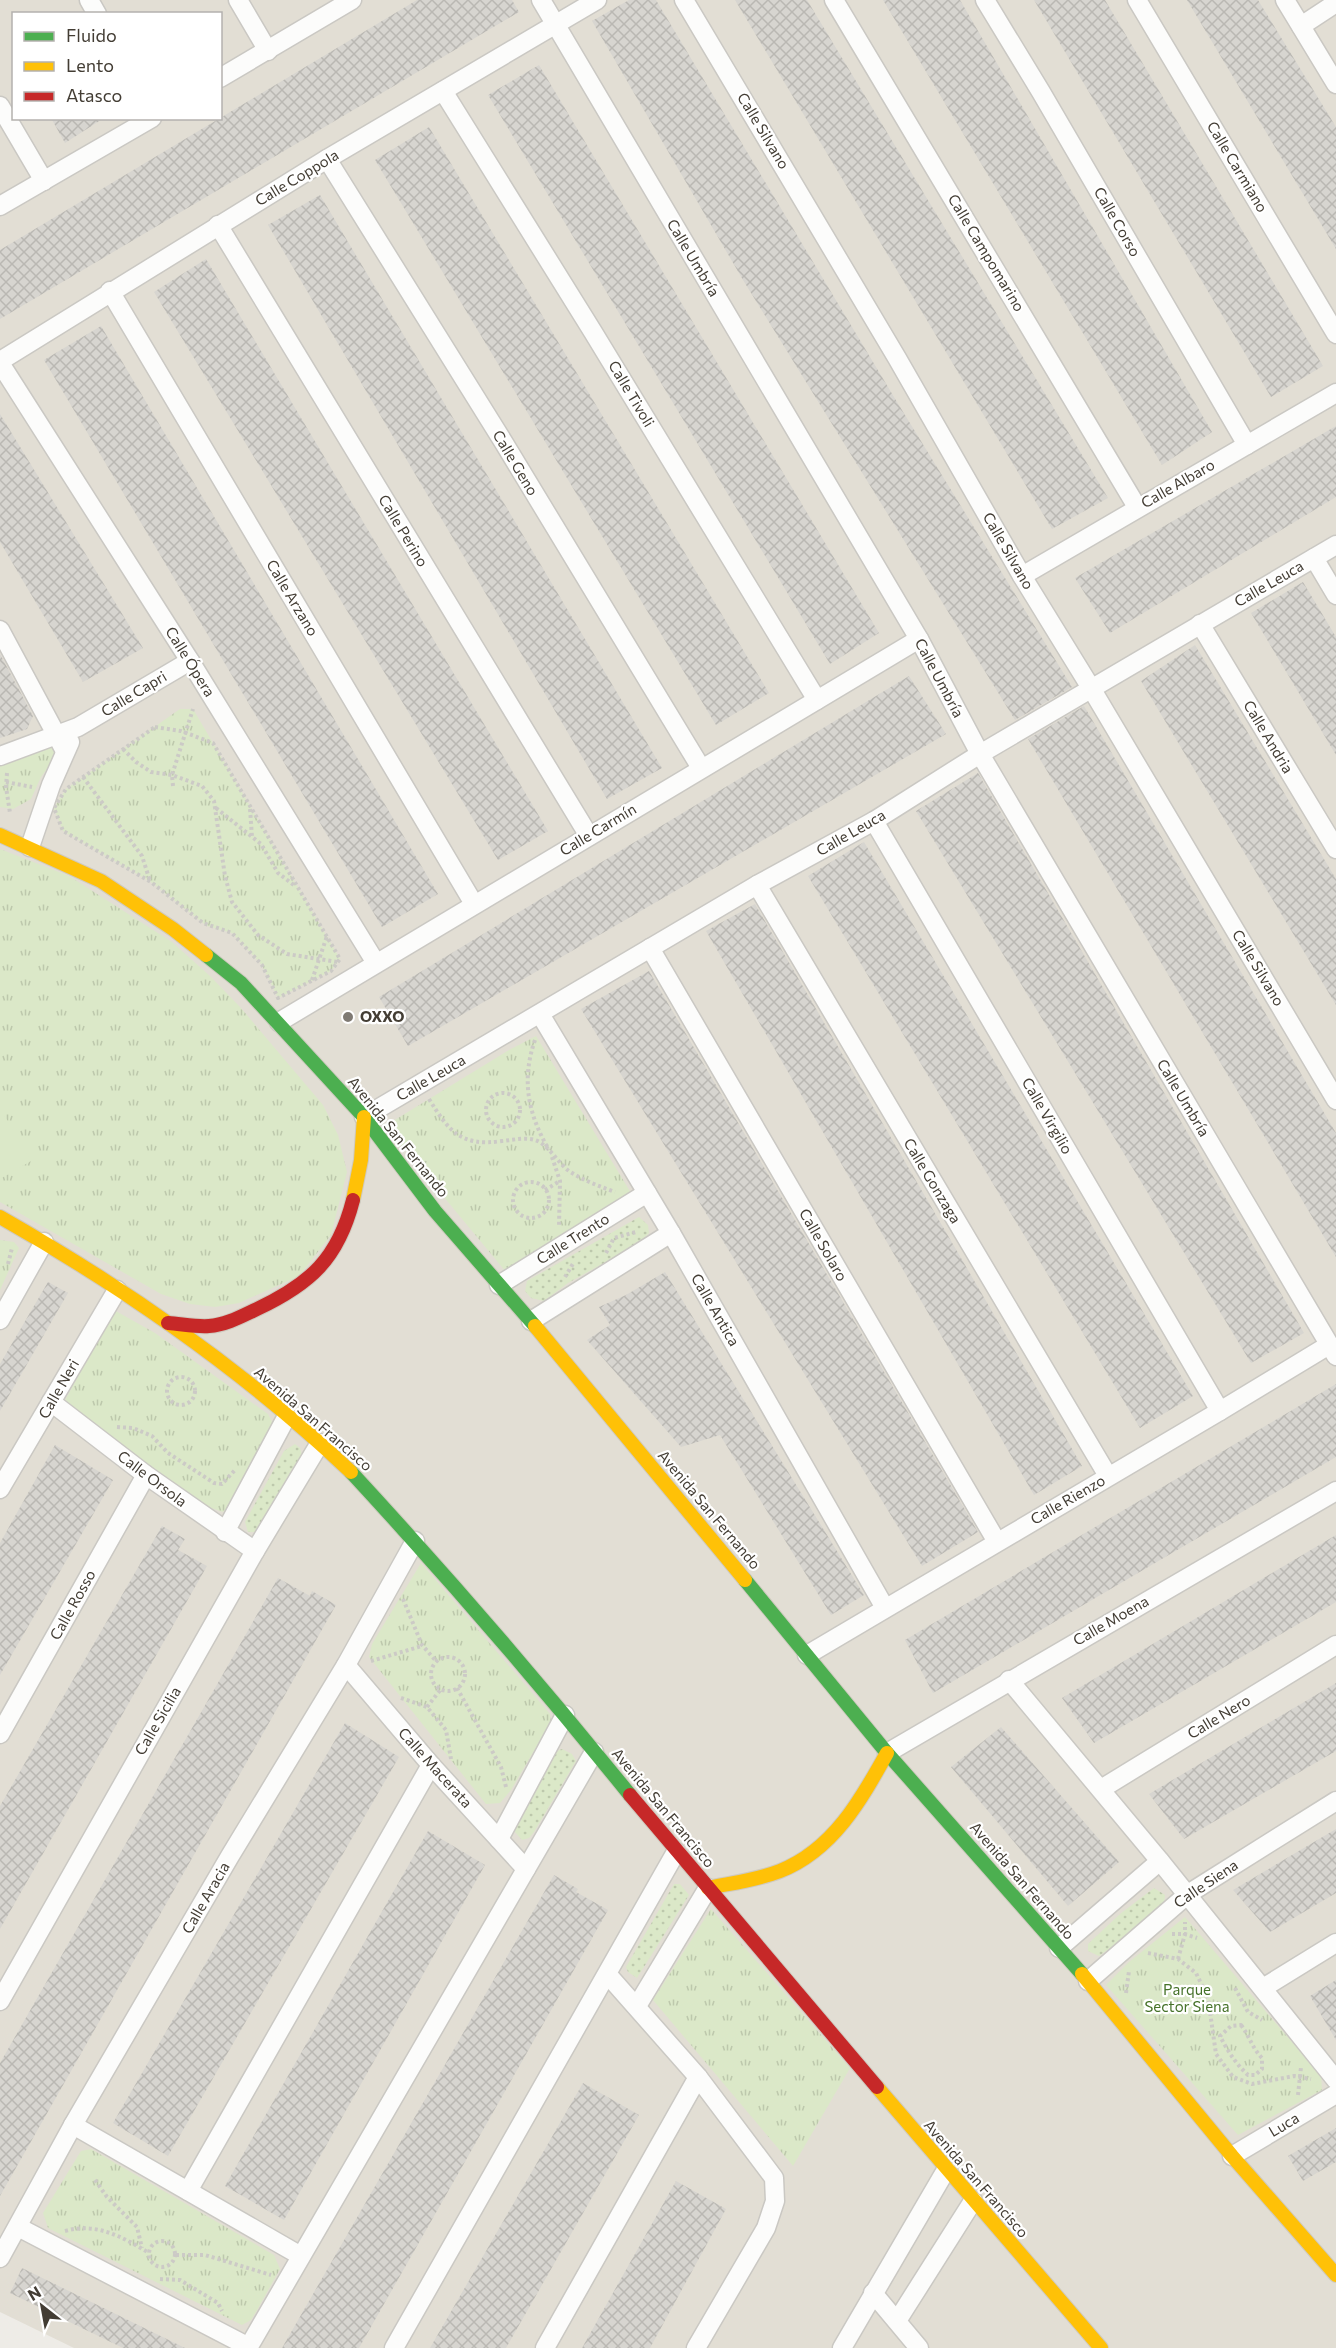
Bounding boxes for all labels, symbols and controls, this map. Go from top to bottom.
legend [12,12,222,120]
text: Fluido [66,24,117,46]
text: Lento [66,54,114,76]
text: Atasco [66,84,122,106]
street label: Calle Silvano [734,89,794,172]
street label: Calle Carmiano [1204,118,1272,215]
street label: Calle Coppola [252,145,341,209]
street label: Calle Corso [1091,184,1145,259]
street label: Calle Campomarino [945,190,1029,315]
street label: Calle Umbría [664,216,724,299]
street label: Calle Tivoli [605,357,659,430]
street label: Calle Geno [489,427,542,498]
street label: Calle Albaro [1137,455,1218,511]
street label: Calle Perino [375,491,432,570]
street label: Calle Silvano [980,509,1038,592]
street label: Calle Arzano [263,556,323,639]
street label: Calle Leuca [1231,556,1306,610]
street label: Calle Ópera [162,623,220,700]
street label: Calle Umbría [911,635,968,720]
street label: Calle Capri [97,667,170,720]
street label: Calle Andria [1240,697,1298,776]
street label: Calle Carmín [556,799,639,859]
street label: Calle Leuca [813,805,888,859]
street label: Calle Silvano [1229,926,1289,1009]
place label: OXXO [360,1007,405,1025]
marker: OXXO [341,1010,355,1024]
street label: Calle Leuca [393,1050,468,1104]
street label: Calle Umbría [1154,1056,1214,1139]
street label: Avenida San Fernando [345,1072,453,1200]
street label: Calle Virgilio [1019,1074,1077,1157]
street label: Calle Gonzaga [900,1135,965,1226]
street label: Calle Solaro [796,1205,852,1284]
street label: Calle Trento [533,1209,612,1268]
street label: Calle Antica [688,1270,744,1349]
street label: Calle Neri [34,1356,82,1421]
street label: Avenida San Francisco [251,1362,376,1474]
street label: Calle Orsola [114,1446,191,1510]
street label: Avenida San Fernando [655,1446,765,1573]
street label: Calle Rienzo [1027,1470,1108,1528]
street label: Calle Rosso [45,1566,99,1643]
street label: Calle Moena [1070,1591,1151,1649]
street label: Calle Sicilia [130,1683,184,1758]
street label: Calle Nero [1184,1690,1253,1742]
street label: Calle Macerata [395,1724,476,1811]
street label: Avenida San Francisco [609,1744,719,1871]
street label: Avenida San Fernando [967,1818,1079,1943]
street label: Calle Siena [1170,1855,1241,1911]
street label: Calle Aracia [177,1858,233,1937]
park label: Parque Sector Siena [1144,1980,1230,2015]
street label: Luca [1265,2108,1302,2140]
street label: Avenida San Francisco [921,2116,1033,2241]
north arrow [12,2276,72,2336]
text: N [24,2281,44,2304]

